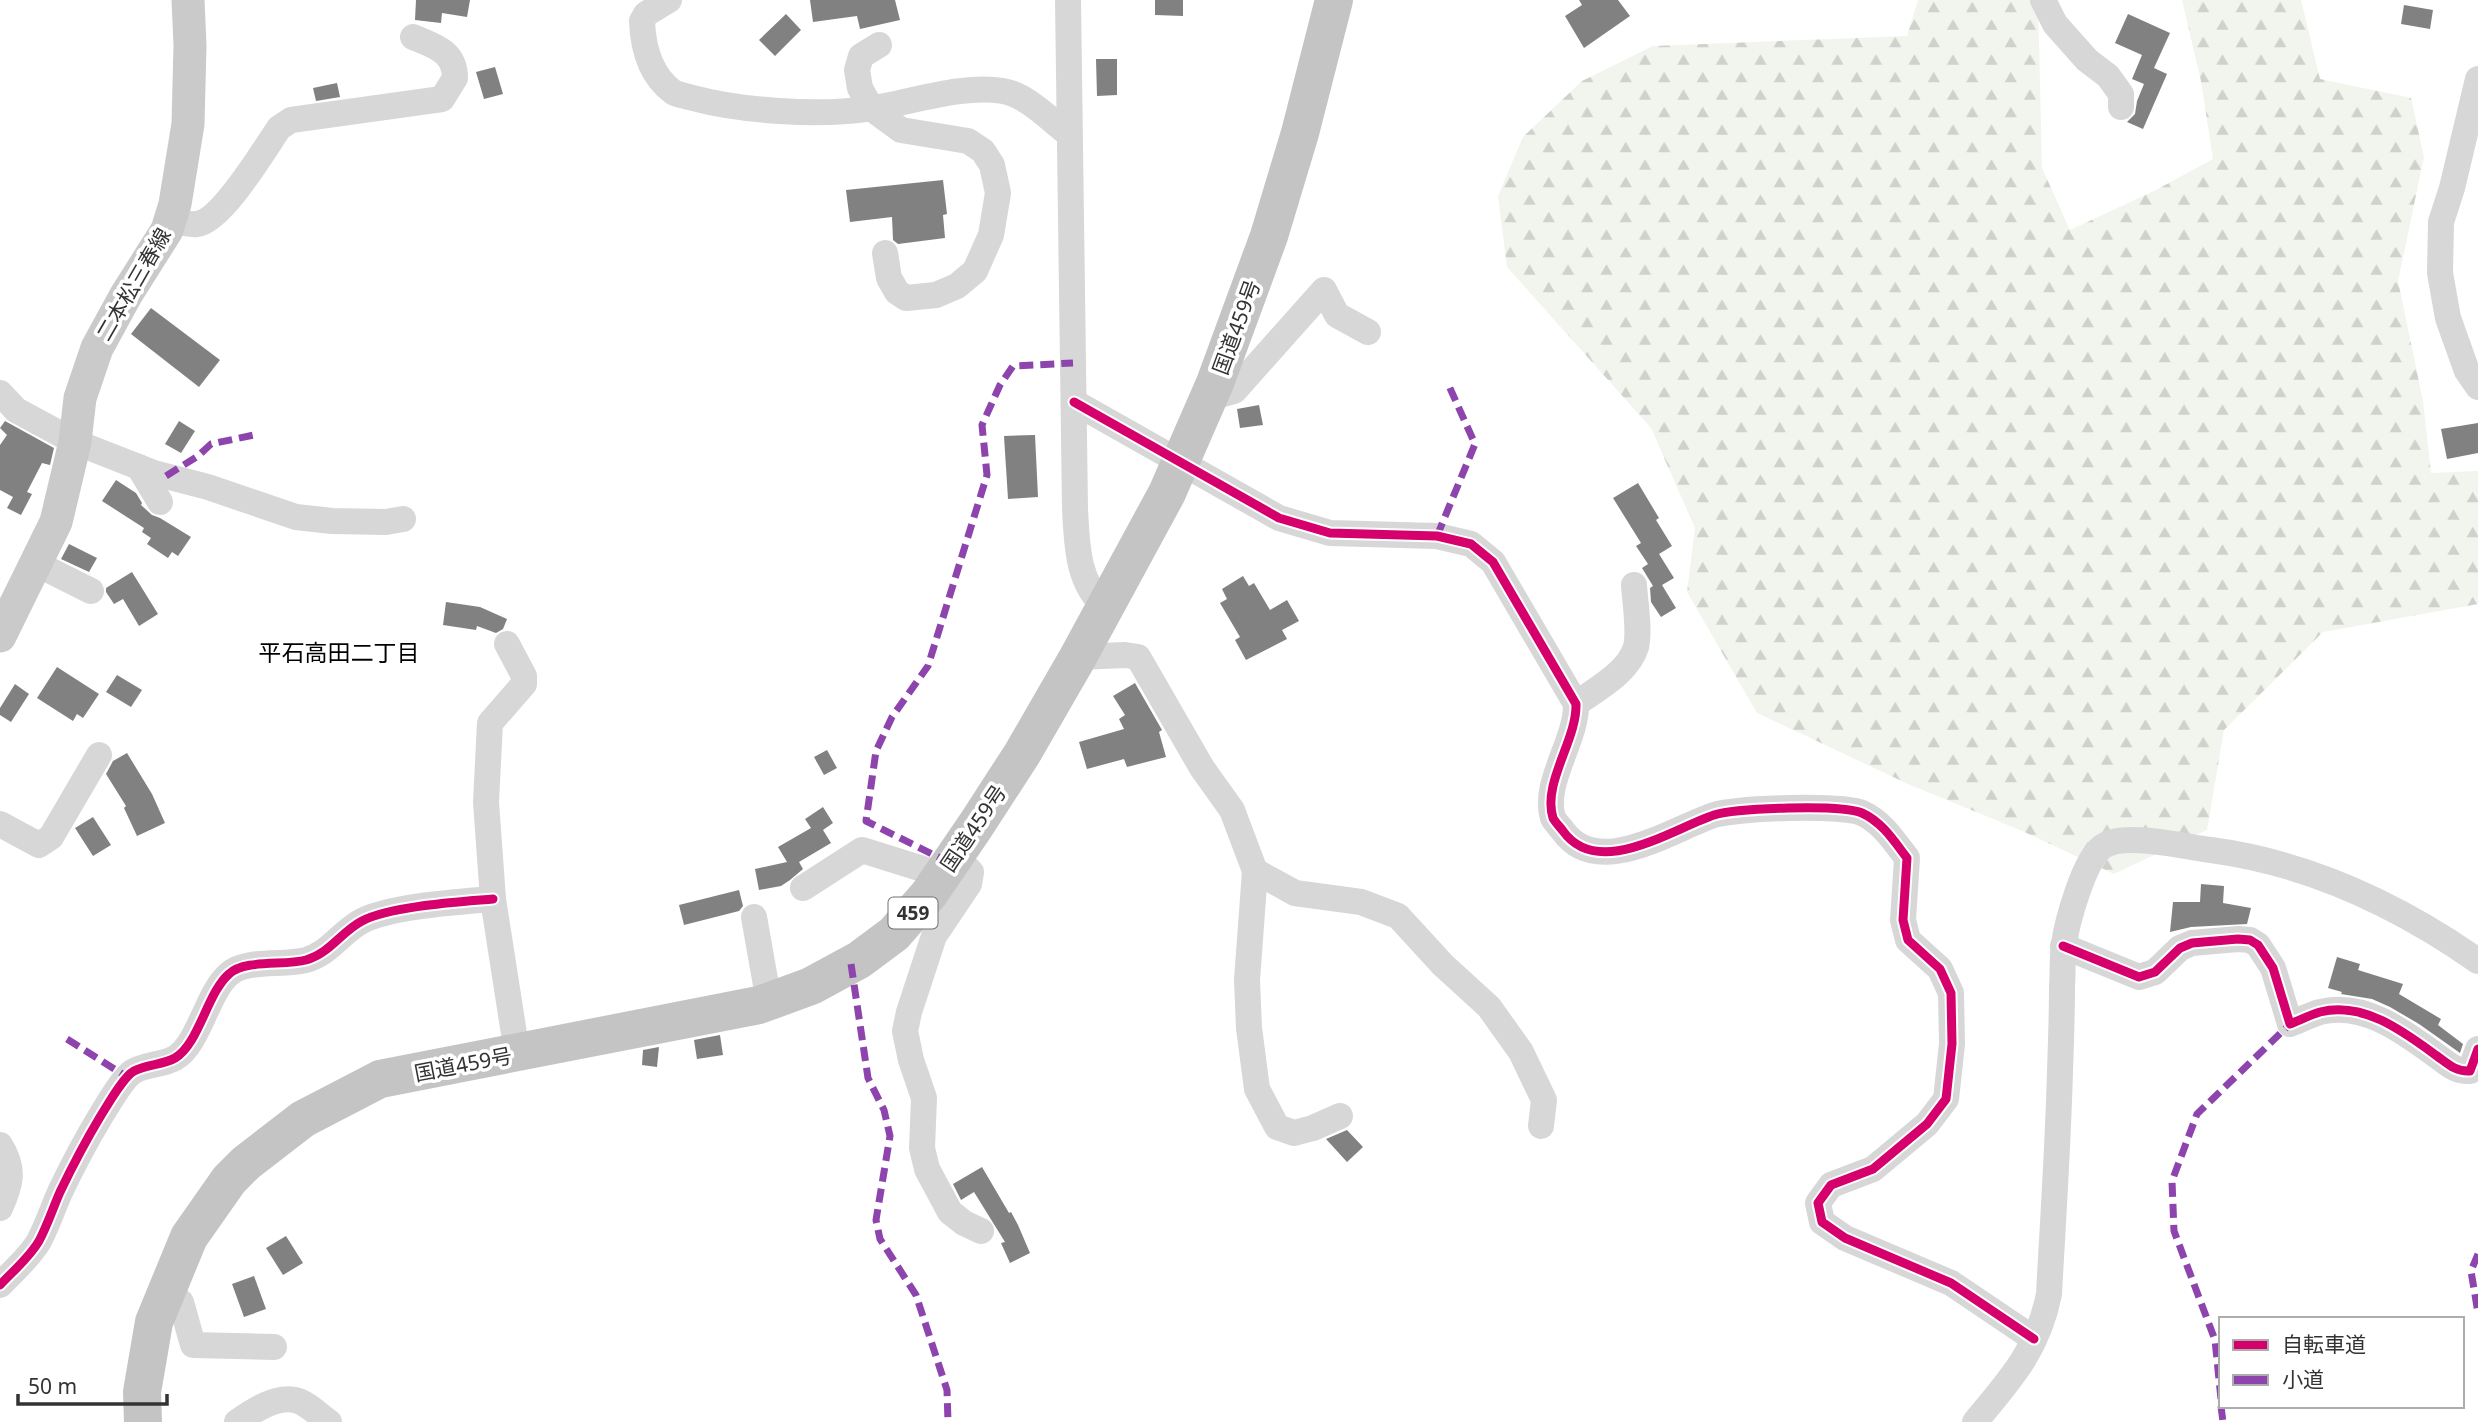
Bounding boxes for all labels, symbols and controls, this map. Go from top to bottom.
street label: 二本松三春線 [89,222,177,346]
street label: 国道459号 [1206,276,1266,378]
district label: 平石高田二丁目 [259,636,420,668]
street label: 国道459号 [934,779,1012,877]
road number: 459 [888,897,937,928]
street label: 国道459号 [412,1041,514,1087]
legend [2219,1317,2464,1408]
text: 自転車道 [2282,1330,2366,1358]
scale bar [18,1362,166,1406]
text: 小道 [2282,1365,2324,1393]
text: 50 m [28,1372,77,1400]

